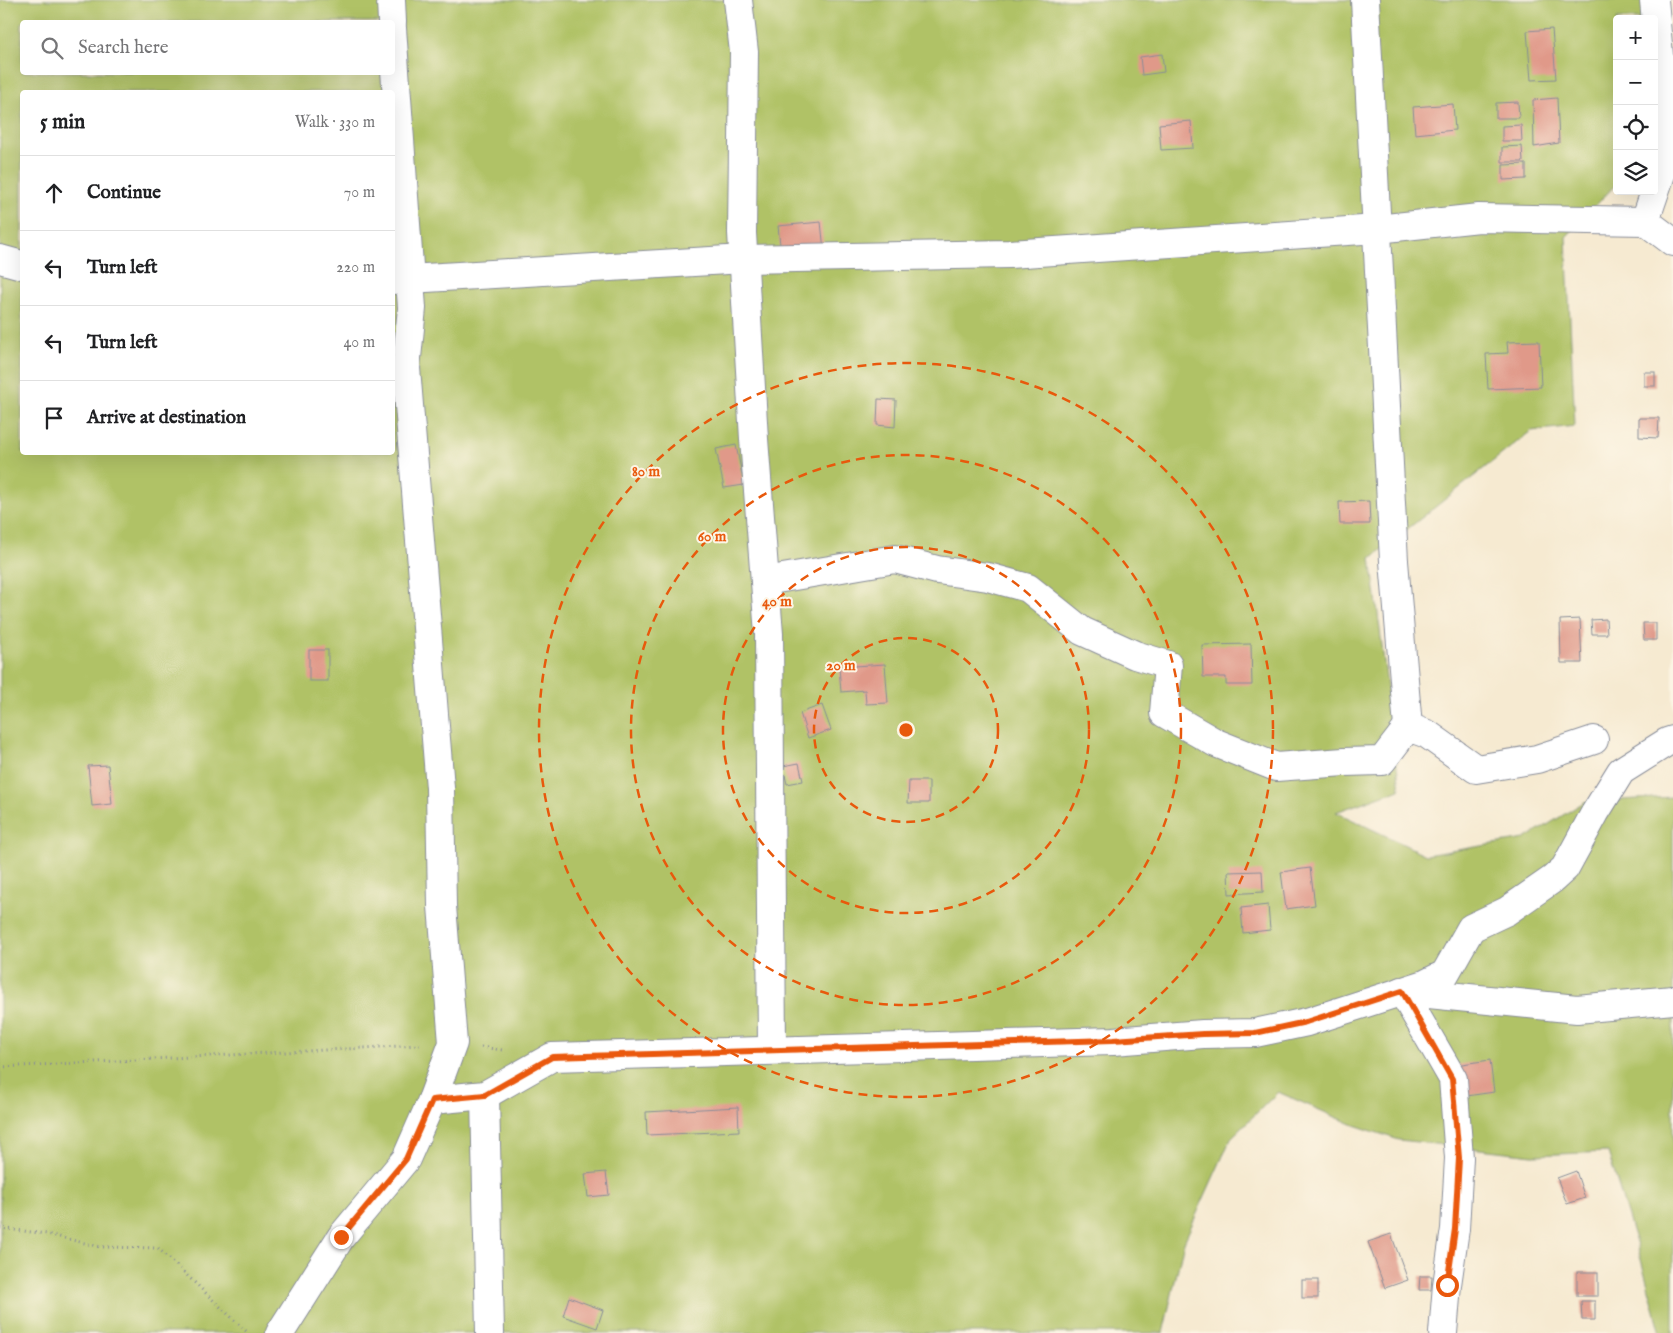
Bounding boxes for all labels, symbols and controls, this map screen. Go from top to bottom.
map controls [1613,15,1658,195]
button: + [1613,15,1658,60]
search box [20,20,395,75]
icon: search [38,34,66,62]
text: Search here [78,36,169,60]
button: − [1613,60,1658,105]
button: locate [1613,105,1658,150]
text: 5 min [40,109,85,136]
text: Walk · 330 m [295,113,375,133]
button: layers [1613,150,1658,195]
icon: ahead [40,179,68,207]
text: Continue [87,181,161,205]
text: 70 m [344,183,375,203]
icon: left [40,254,68,282]
text: Turn left [87,256,158,280]
text: 220 m [336,258,375,278]
icon: left [40,329,68,357]
text: Turn left [87,331,158,355]
text: 40 m [343,333,375,353]
icon: arrive [40,404,68,432]
text: Arrive at destination [87,406,246,430]
text: 80 m [632,462,660,481]
text: 60 m [698,527,727,546]
text: 40 m [762,592,792,611]
text: 20 m [826,656,856,675]
centre of rings [897,721,915,739]
route end [330,1226,353,1249]
route start [1436,1274,1459,1297]

